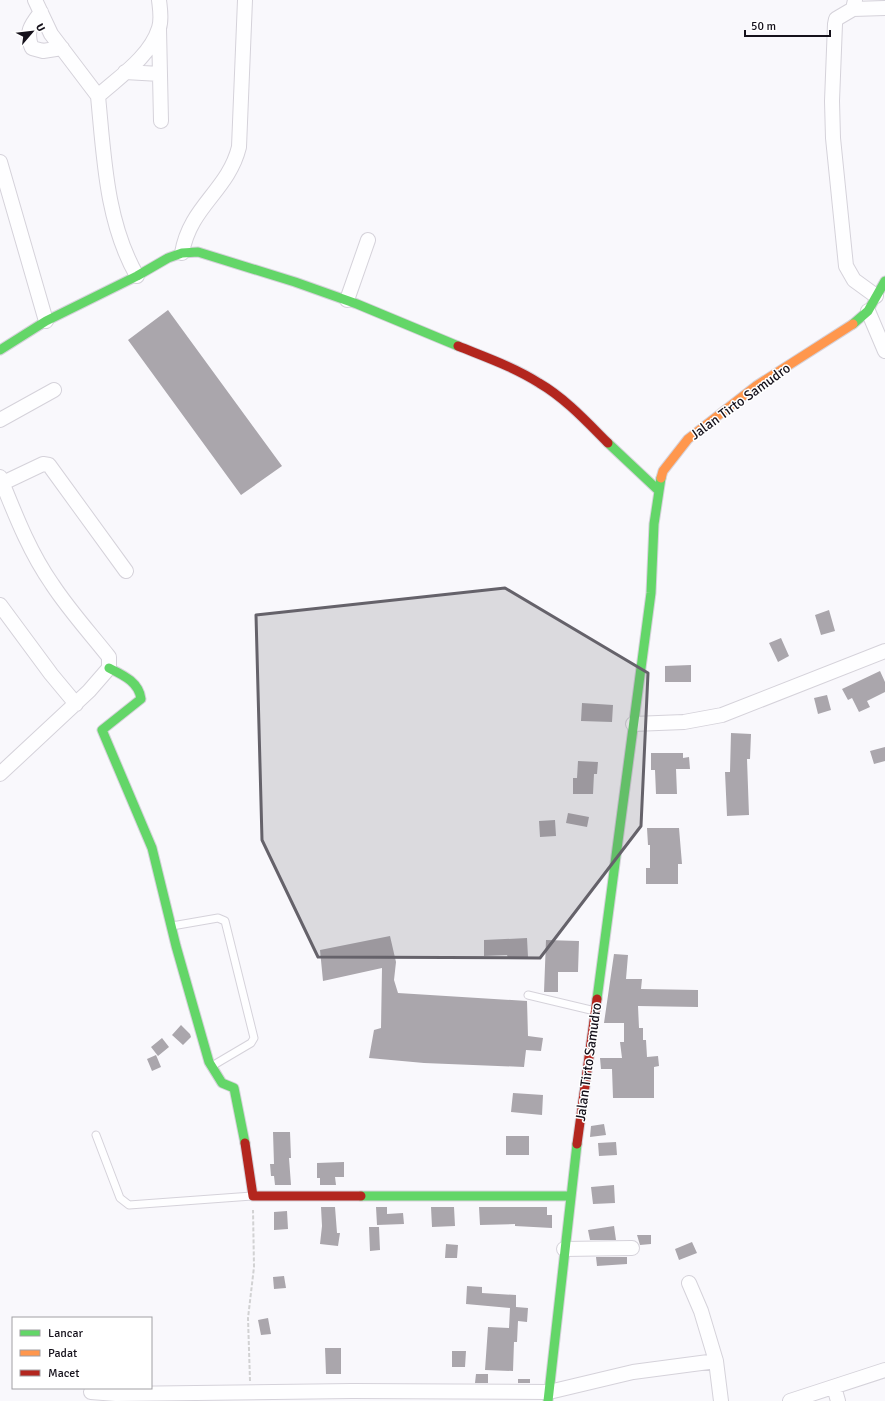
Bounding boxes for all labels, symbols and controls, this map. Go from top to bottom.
north arrow [12,12,52,52]
scale bar [745,12,830,38]
text: 50 m [751,19,776,34]
text: U [33,21,48,34]
street label: Jalan Tirto Samudro [687,359,794,443]
street label: Jalan Tirto Samudro [572,1002,605,1122]
legend [12,1317,152,1389]
text: Lancar [48,1326,84,1341]
text: Padat [48,1346,77,1361]
text: Macet [48,1366,80,1381]

